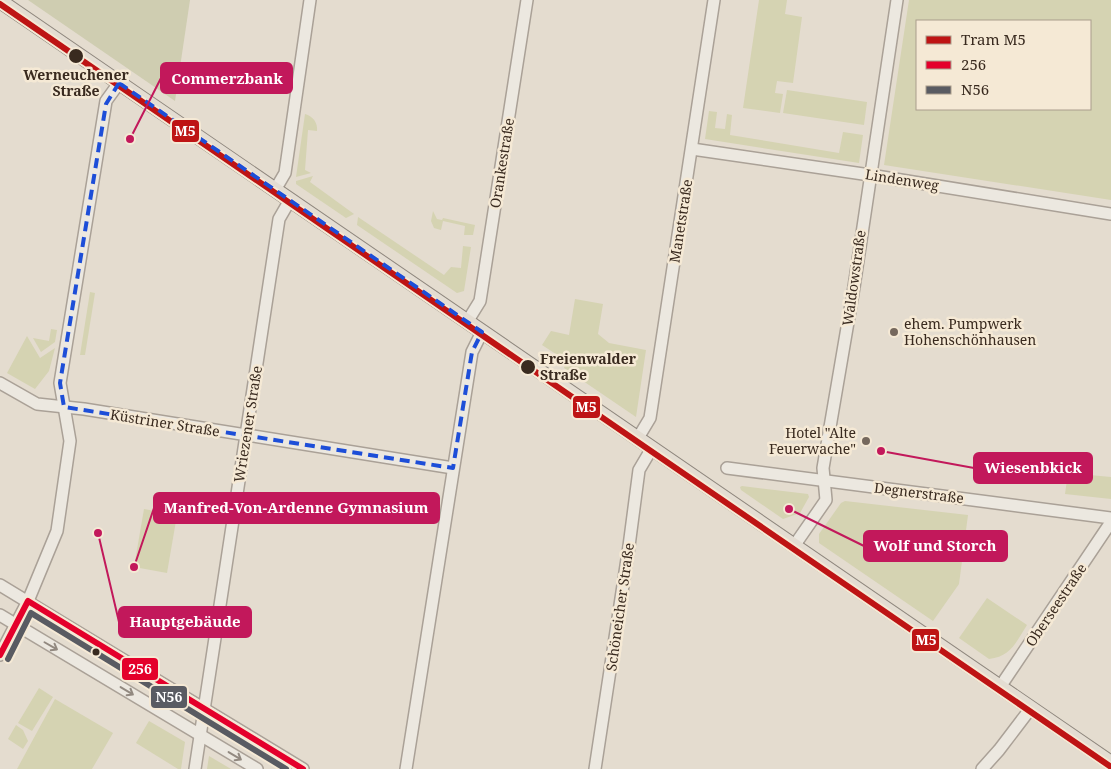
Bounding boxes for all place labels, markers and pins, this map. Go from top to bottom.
marker: Werneuchener Straße [67,47,85,65]
callout: Commerzbank [161,63,292,93]
place label: Werneuchener Straße [23,65,129,100]
place label: ehem. Pumpwerk Hohenschönhausen [904,314,1036,349]
marker: ehem. Pumpwerk Hohenschönhausen [888,326,900,338]
place label: Freienwalder Straße [540,349,637,384]
marker: Freienwalder Straße [519,358,537,376]
place label: Hotel "Alte Feuerwache" [769,423,856,458]
marker: Hotel "Alte Feuerwache" [860,435,872,447]
callout: Wiesenbkick [974,453,1092,483]
callout: Manfred-Von-Ardenne Gymnasium [154,493,439,523]
callout: Wolf und Storch [864,531,1007,561]
callout: Hauptgebäude [119,607,251,637]
unlabelled marker [91,647,101,657]

